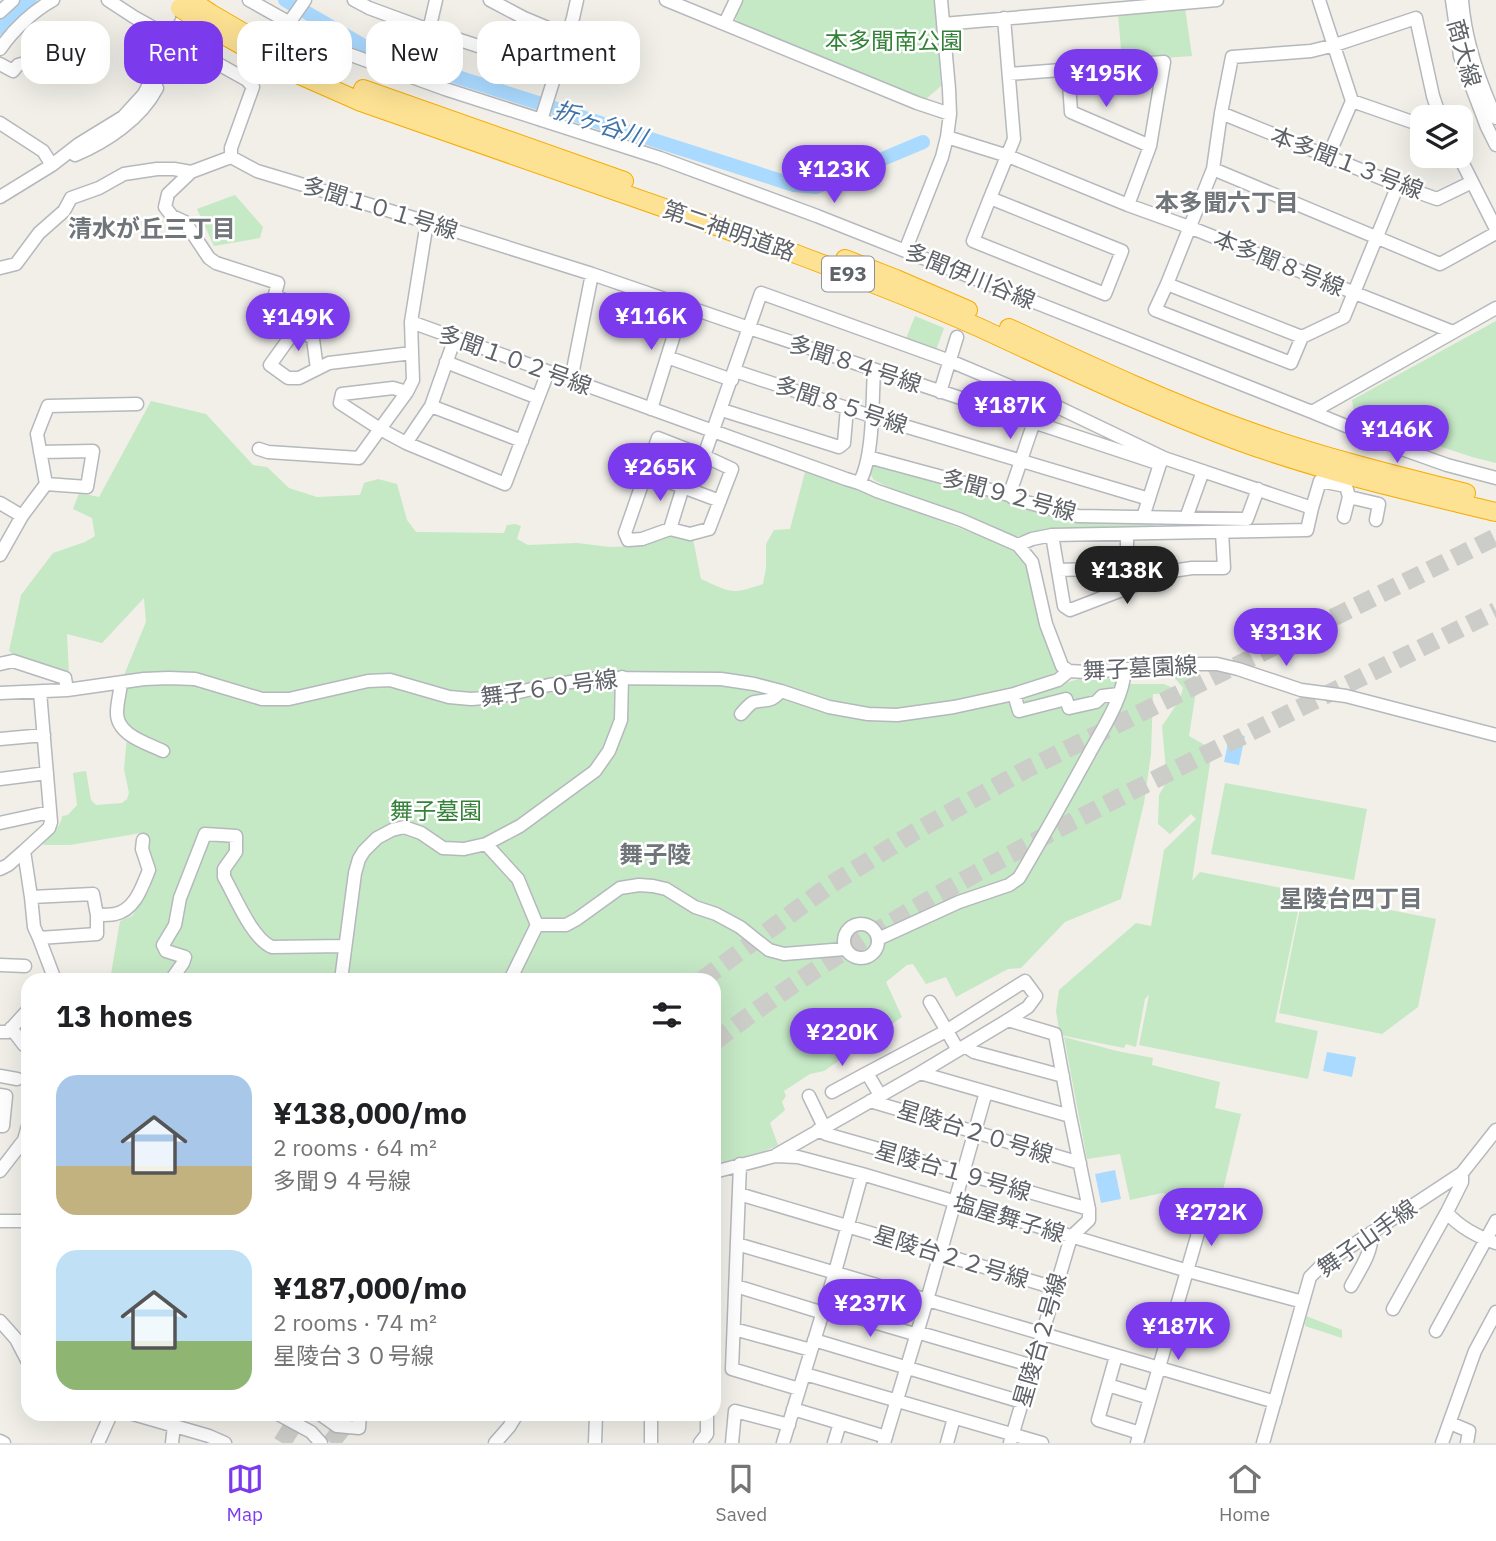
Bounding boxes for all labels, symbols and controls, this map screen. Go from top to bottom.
street label: 商大線 [1442,16,1488,90]
chip: Buy [21,21,110,84]
chip: Rent [124,21,223,84]
chip: Filters [237,21,352,84]
chip: New [366,21,463,84]
chip: Apartment [477,21,640,84]
park label: 本多聞南公園 [825,25,963,55]
pin: ¥195K [1057,50,1155,109]
text: ¥195K [1070,57,1142,87]
water label: 折ヶ谷川 [550,93,654,154]
map controls [1410,105,1473,168]
button: layers [1410,105,1473,168]
street label: 本多聞１３号線 [1267,119,1428,205]
pin: ¥123K [785,146,883,205]
text: ¥123K [798,153,870,183]
street label: 多聞１０１号線 [299,169,462,245]
district label: 本多聞六丁目 [1155,186,1299,218]
street label: 第二神明道路 [659,193,799,267]
district label: 清水が丘三丁目 [68,212,236,244]
street label: 本多聞８号線 [1210,222,1349,302]
street label: 多聞伊川谷線 [901,235,1040,315]
road number: E93 [822,256,874,292]
pin: ¥116K [602,292,700,352]
pin: ¥149K [249,294,347,353]
text: ¥116K [615,300,687,330]
text: ¥149K [262,301,334,331]
street label: 多聞１０２号線 [435,317,596,401]
street label: 多聞８４号線 [785,327,926,399]
street label: 多聞８５号線 [771,368,912,440]
pin: ¥187K [961,382,1059,441]
text: ¥187K [974,389,1046,419]
pin: ¥146K [1348,406,1446,465]
text: ¥146K [1361,413,1433,443]
pin: ¥265K [611,444,709,503]
text: ¥265K [624,451,696,481]
street label: 多聞９２号線 [939,462,1080,526]
pin: ¥138K [1078,546,1176,606]
text: ¥138K [1091,554,1163,584]
pin: ¥313K [1237,608,1335,668]
text: ¥313K [1250,616,1322,646]
street label: 舞子墓園線 [1082,649,1198,685]
street label: 舞子６０号線 [478,663,619,711]
park label: 舞子墓園 [390,795,482,825]
district label: 舞子陵 [619,838,691,870]
district label: 星陵台四丁目 [1279,882,1423,914]
text: 13 homes [56,996,193,1035]
icon: filters [648,996,686,1034]
pin: ¥220K [793,1009,891,1068]
text: ¥220K [806,1016,878,1046]
text: ¥138,000/mo [273,1093,467,1132]
street label: 星陵台２０号線 [894,1093,1057,1169]
icon: home [112,1103,196,1187]
text: 2 rooms · 64 m² [273,1132,437,1162]
street label: 星陵台１９号線 [872,1133,1035,1207]
text: 多聞９４号線 [273,1165,411,1195]
street label: 塩屋舞子線 [950,1186,1069,1248]
pin: ¥272K [1162,1188,1260,1248]
street label: 舞子山手線 [1311,1192,1422,1282]
text: ¥272K [1175,1196,1247,1226]
street label: 星陵台２２号線 [870,1218,1033,1294]
text: ¥187,000/mo [273,1268,467,1307]
street label: 星陵台２号線 [1006,1269,1072,1410]
icon: home [112,1278,196,1362]
pin: ¥237K [821,1280,919,1339]
text: ¥237K [834,1287,906,1317]
pin: ¥187K [1129,1302,1227,1362]
text: 2 rooms · 74 m² [273,1307,437,1337]
text: ¥187K [1142,1310,1214,1340]
text: 星陵台３０号線 [273,1340,434,1370]
tab: Map [226,1460,264,1526]
tab: Saved [716,1460,767,1526]
tab: Home [1219,1460,1270,1526]

